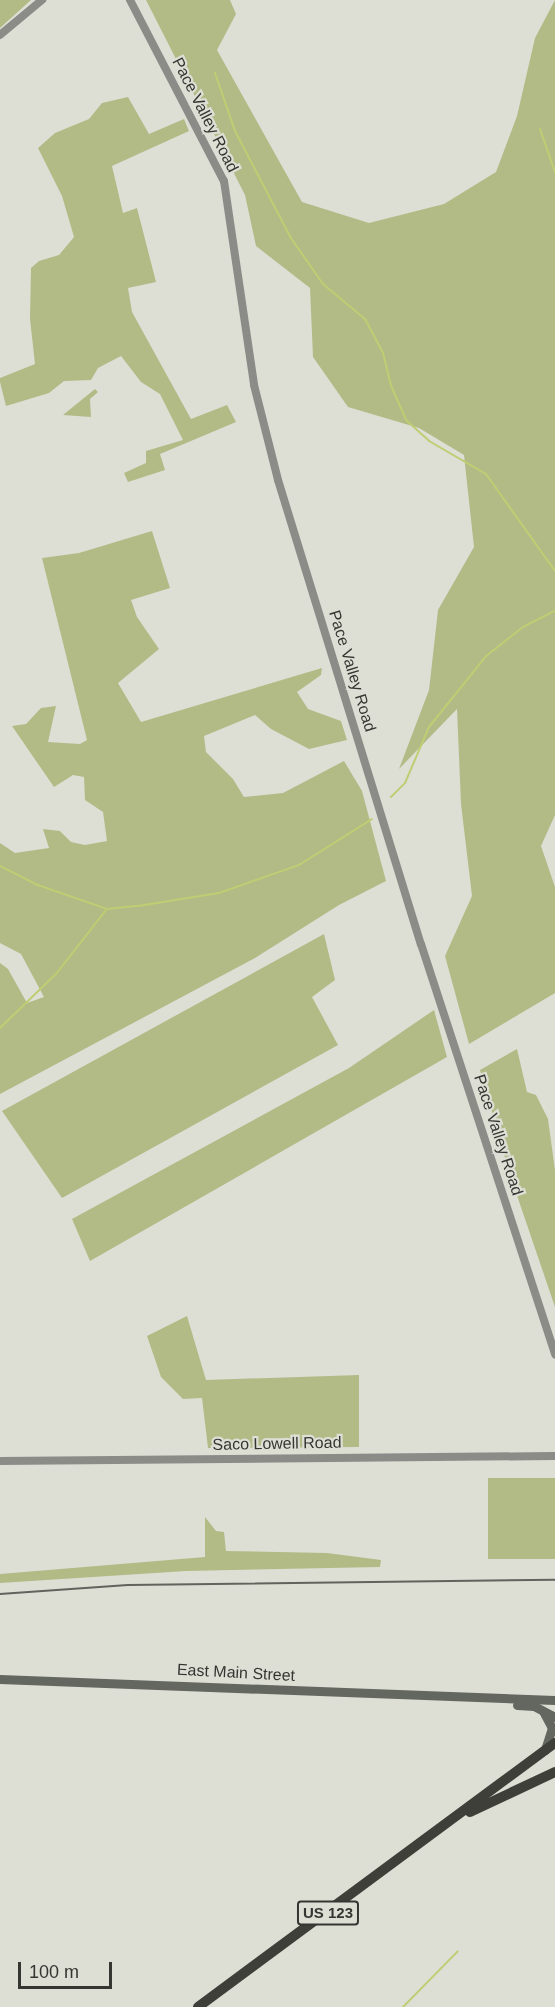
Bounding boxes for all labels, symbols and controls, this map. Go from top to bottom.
street label: Pace Valley Road [168,55,242,175]
street label: Pace Valley Road [324,608,380,734]
street label: Pace Valley Road [469,1072,527,1198]
street label: Saco Lowell Road [212,1433,342,1455]
street label: East Main Street [176,1660,296,1686]
road number: US 123 [296,1901,360,1925]
scale bar [21,1950,116,1988]
text: 100 m [29,1962,79,1982]

